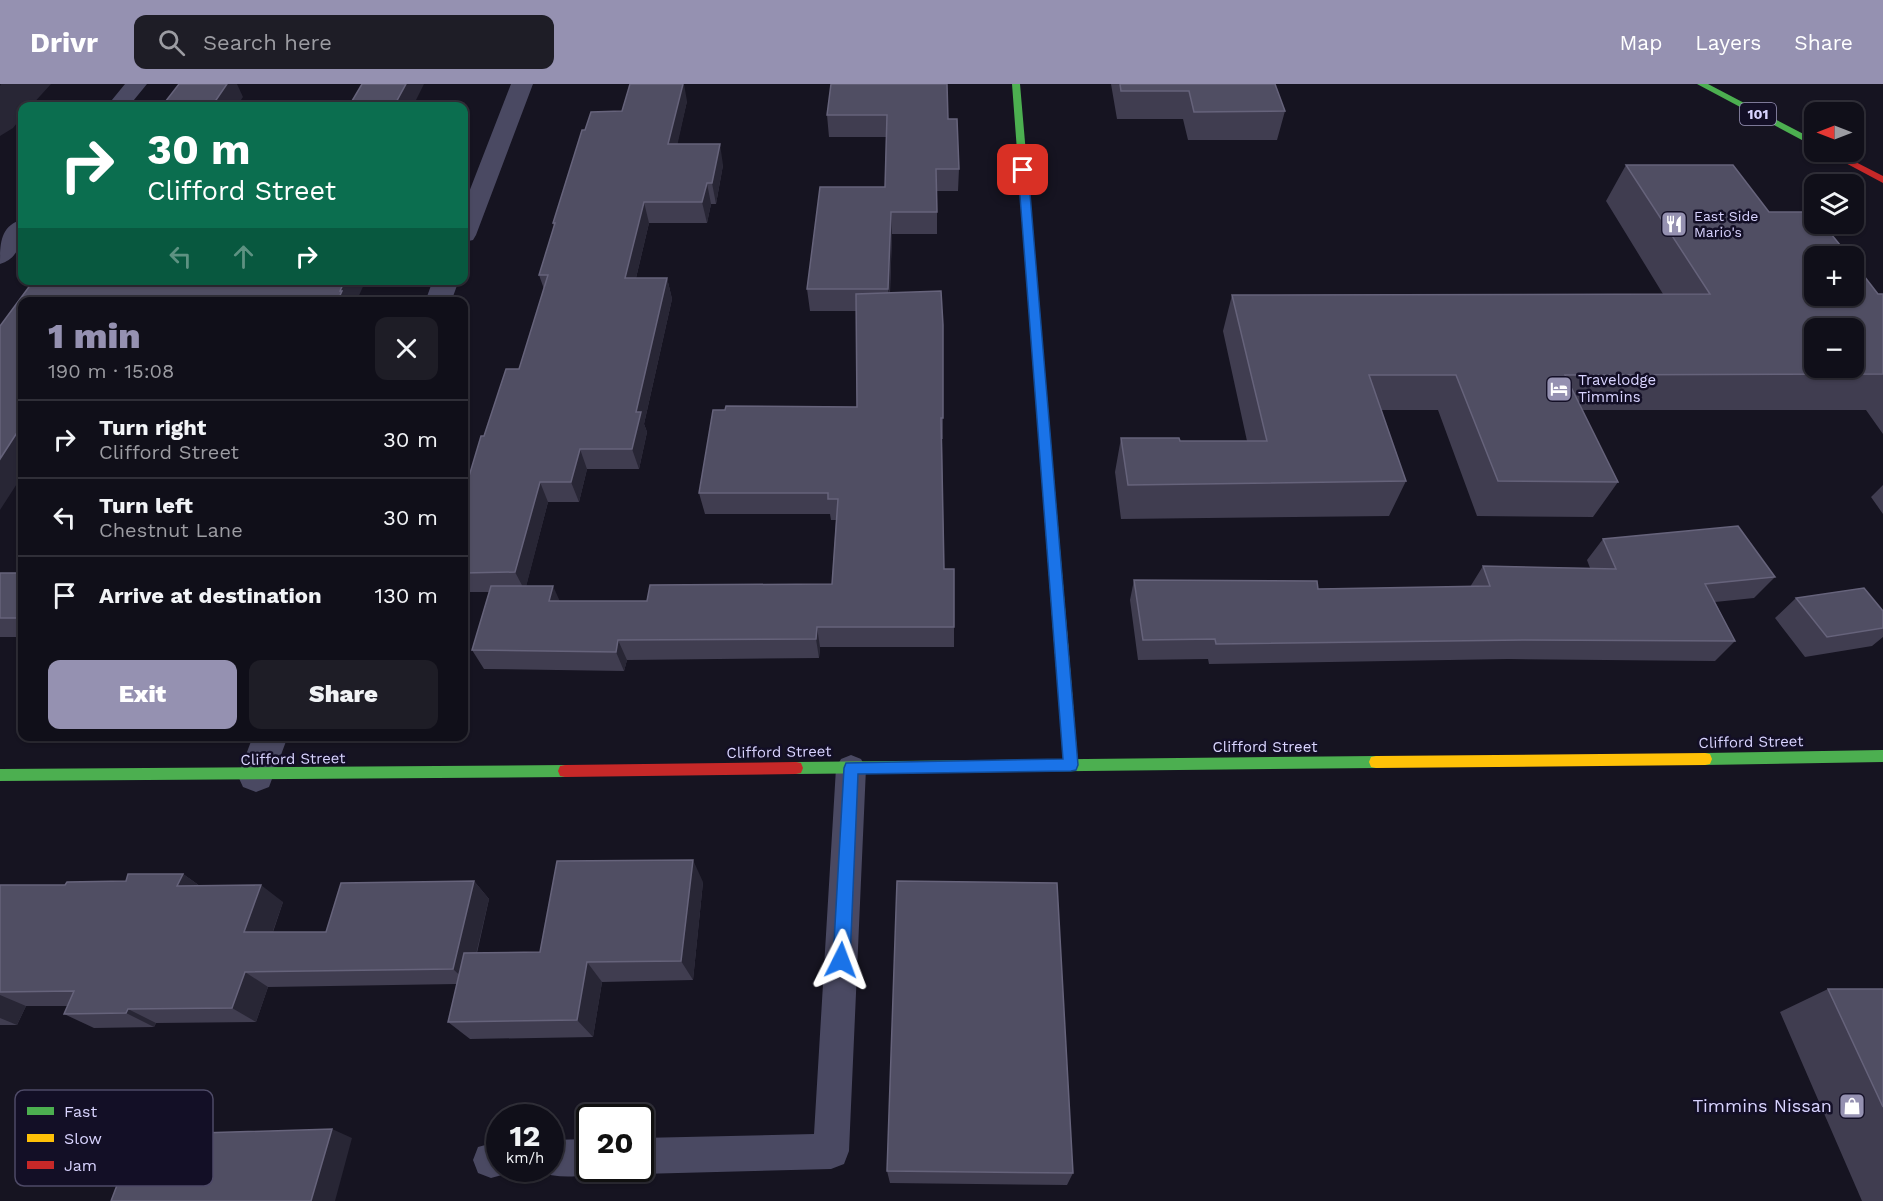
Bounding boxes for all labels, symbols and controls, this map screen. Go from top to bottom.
search box [134,15,554,69]
text: Drivr [30,26,98,59]
icon: search [155,26,188,59]
text: Search here [203,30,332,55]
text: Map [1619,30,1662,55]
text: Layers [1695,30,1761,55]
text: Share [1794,30,1853,55]
north arrow [1804,102,1864,162]
map controls [1804,102,1864,378]
road number: 101 [1740,103,1776,125]
text: 30 m [147,125,251,174]
icon: right [48,126,126,204]
pin [997,144,1048,195]
icon: arrive [1006,153,1039,186]
button: layers [1804,174,1864,234]
text: Clifford Street [147,175,336,207]
place label: East Side Mario's [1694,208,1758,240]
restaurant icon: East Side Mario's [1659,209,1689,239]
icon: left [164,240,197,273]
icon: ahead [227,240,260,273]
icon: right [290,240,323,273]
button: + [1804,246,1864,306]
text: 1 min [48,315,141,357]
button: close [375,317,438,380]
button: − [1804,318,1864,378]
text: 190 m · 15:08 [48,359,174,383]
place label: Travelodge Timmins [1578,371,1656,406]
hotel icon: Travelodge Timmins [1544,374,1574,404]
text: Turn right [99,415,206,440]
icon: right [48,423,81,456]
text: 30 m [383,427,438,452]
text: Clifford Street [99,440,239,464]
text: Turn left [99,493,193,518]
icon: left [48,501,81,534]
text: 30 m [383,505,438,530]
text: Chestnut Lane [99,518,243,542]
icon: arrive [48,579,81,612]
text: Arrive at destination [99,583,322,608]
text: 130 m [374,583,438,608]
button: Exit [48,660,237,729]
button: Share [249,660,438,729]
street label: Clifford Street [1698,732,1804,752]
street label: Clifford Street [1212,738,1318,756]
street label: Clifford Street [726,742,832,762]
street label: Clifford Street [240,749,346,769]
position arrow [809,928,873,992]
legend [15,1090,213,1186]
shop icon: Timmins Nissan [1837,1091,1867,1121]
place label: Timmins Nissan [1692,1095,1832,1116]
text: Fast [64,1102,97,1121]
speed limit sign: 20 [576,1104,654,1182]
text: 12 [510,1118,540,1153]
text: Slow [64,1129,102,1148]
text: km/h [506,1149,544,1167]
text: Jam [64,1156,97,1175]

